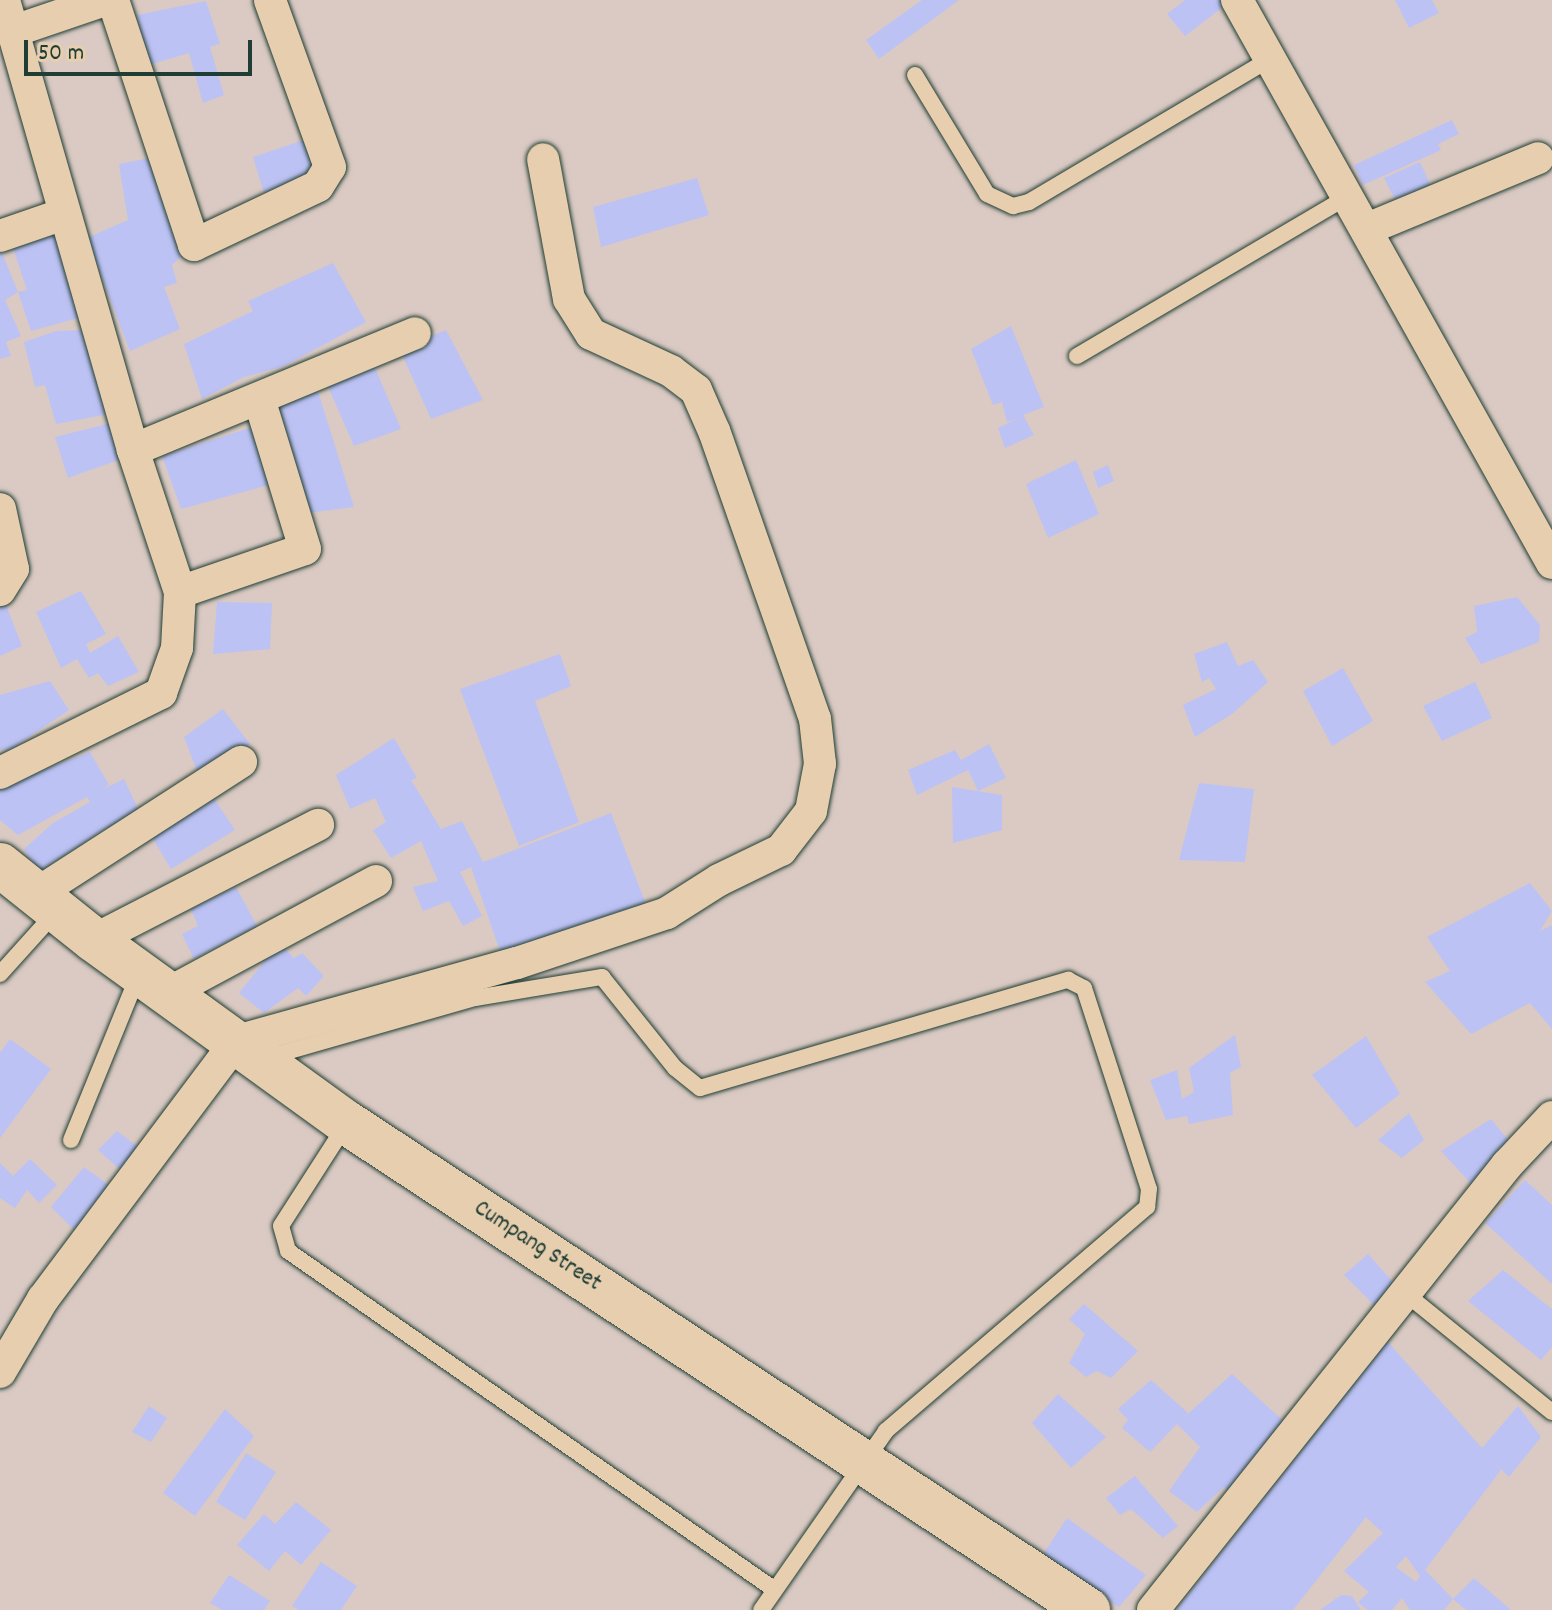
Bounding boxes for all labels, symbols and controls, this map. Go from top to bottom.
scale bar [28,24,256,74]
text: 50 m [38,37,84,71]
street label: Cumpang Street [468,1195,606,1299]

